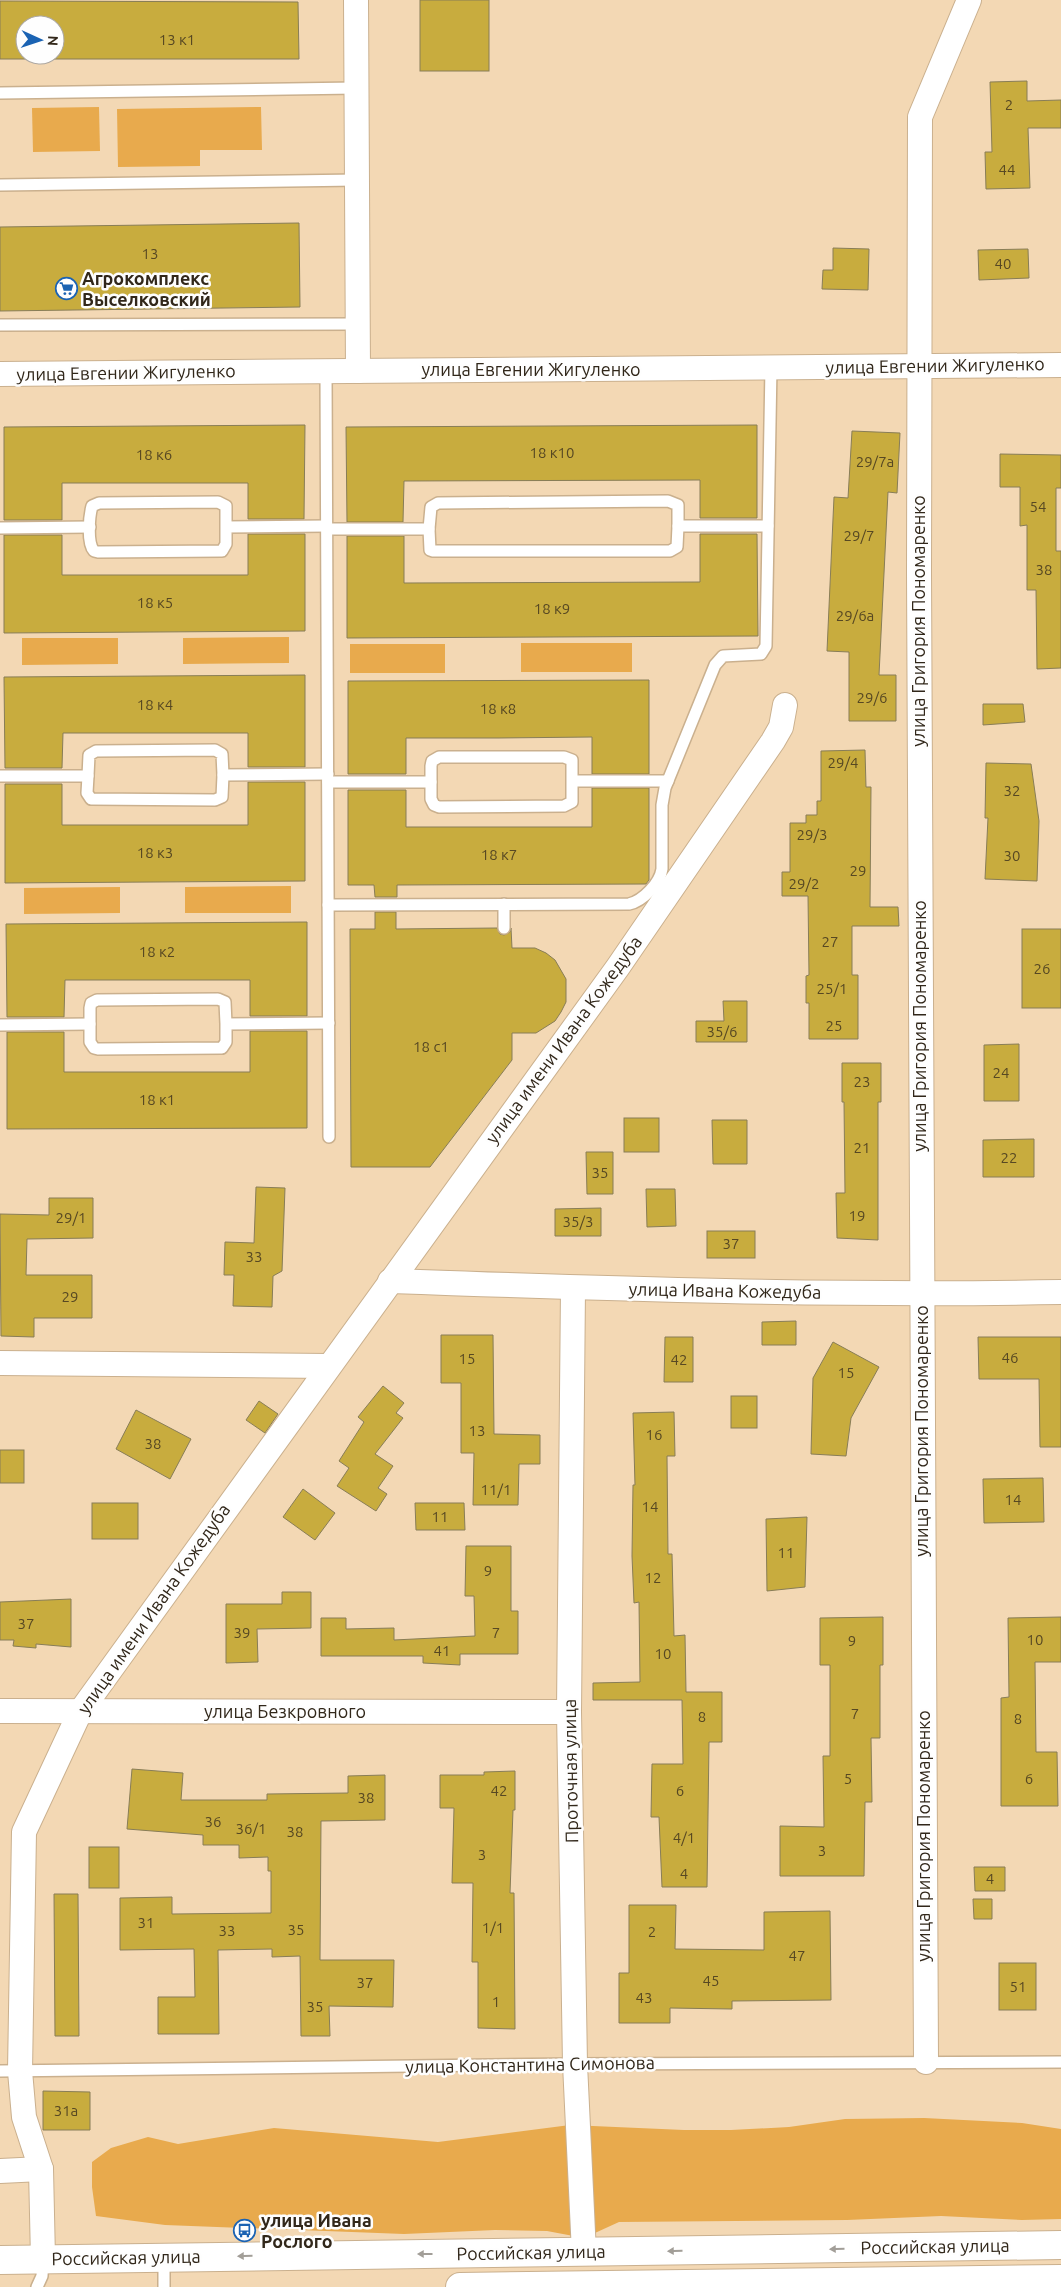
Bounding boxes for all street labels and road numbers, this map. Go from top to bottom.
street label: улица Евгении Жигуленко [825,353,1045,377]
street label: улица Евгении Жигуленко [421,359,641,379]
street label: улица Евгении Жигуленко [16,360,236,384]
street label: улица Григория Пономаренко [908,495,928,747]
street label: улица Григория Пономаренко [909,900,929,1152]
street label: улица имени Ивана Кожедуба [481,932,645,1147]
street label: улица Ивана Кожедуба [628,1278,822,1302]
street label: улица Григория Пономаренко [911,1305,931,1557]
street label: улица имени Ивана Кожедуба [73,1500,234,1717]
street label: Проточная улица [559,1699,581,1843]
street label: улица Безкровного [204,1701,366,1721]
street label: улица Григория Пономаренко [913,1710,933,1962]
street label: улица Константина Симонова [405,2052,655,2076]
street label: Российская улица [860,2235,1010,2257]
street label: Российская улица [456,2241,606,2263]
street label: Российская улица [51,2246,201,2268]

